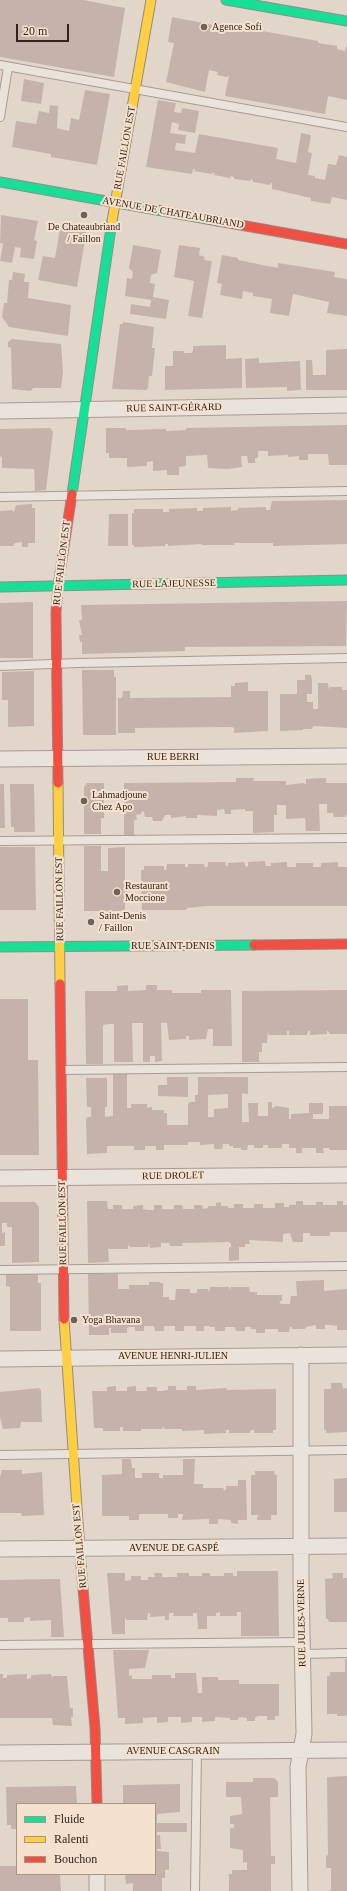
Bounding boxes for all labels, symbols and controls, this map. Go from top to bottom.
scale bar [18,16,71,42]
place label: Agence Sofi [212,21,262,33]
marker: Agence Sofi [199,22,209,32]
text: 20 m [23,24,47,38]
street label: RUE FAILLON EST [112,105,138,191]
street label: AVENUE DE CHATEAUBRIAND [101,195,245,231]
marker: De Chateaubriand / Faillon [79,210,89,220]
place label: De Chateaubriand / Faillon [48,221,120,244]
street label: RUE SAINT-GÉRARD [126,401,222,415]
street label: RUE FAILLON EST [51,520,73,606]
street label: RUE LAJEUNESSE [132,577,216,591]
street label: RUE BERRI [147,751,199,763]
place label: Lahmadjoune Chez Apo [92,789,147,812]
marker: Lahmadjoune Chez Apo [79,796,89,806]
street label: RUE FAILLON EST [53,856,67,942]
place label: Restaurant Moccione [125,880,168,904]
marker: Restaurant Moccione [112,887,122,897]
place label: Saint-Denis / Faillon [99,910,146,934]
marker: Saint-Denis / Faillon [86,917,96,927]
street label: RUE SAINT-DENIS [131,940,215,952]
street label: RUE DROLET [142,1169,204,1183]
street label: RUE FAILLON EST [56,1180,70,1266]
place label: Yoga Bhavana [82,1314,140,1326]
marker: Yoga Bhavana [69,1315,79,1325]
street label: AVENUE HENRI-JULIEN [118,1350,228,1362]
street label: RUE FAILLON EST [70,1503,90,1589]
street label: AVENUE DE GASPÉ [129,1542,219,1554]
street label: RUE JULES-VERNE [295,1579,309,1667]
street label: AVENUE CASGRAIN [126,1745,220,1757]
legend [16,1803,156,1875]
text: Fluide [54,1812,85,1826]
text: Ralenti [54,1832,89,1846]
text: Bouchon [54,1852,97,1866]

